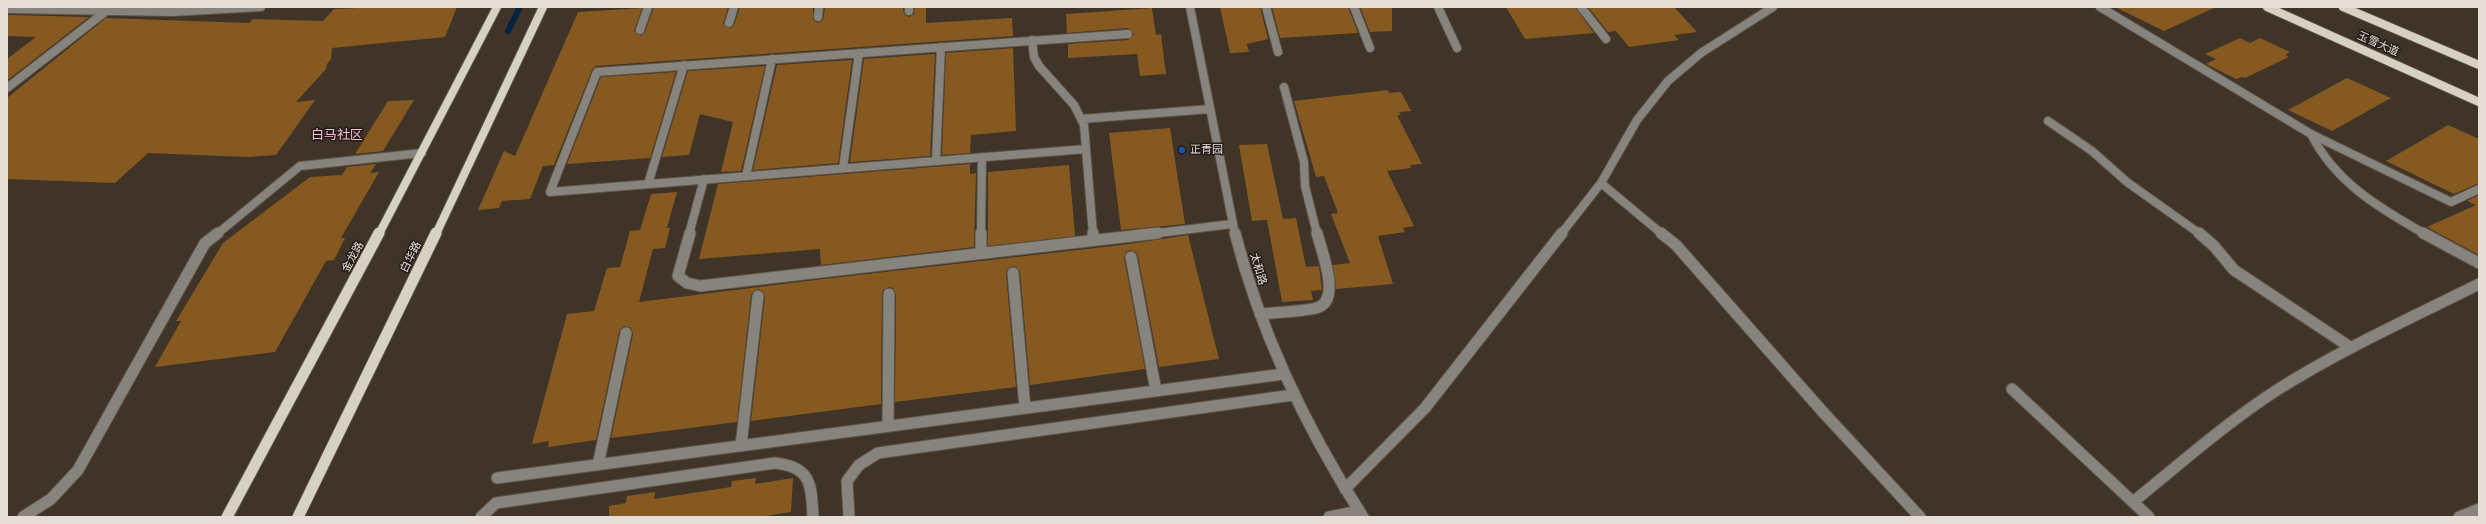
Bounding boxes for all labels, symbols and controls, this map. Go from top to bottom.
street label: 玉雪大道 [2355,29,2401,59]
district label: 白马社区 [311,127,363,143]
place label: 正青园 [1190,143,1223,157]
marker: 正青园 [1177,145,1187,155]
street label: 金龙路 [339,239,367,275]
street label: 白华路 [398,239,424,275]
street label: 太和路 [1247,251,1269,287]

